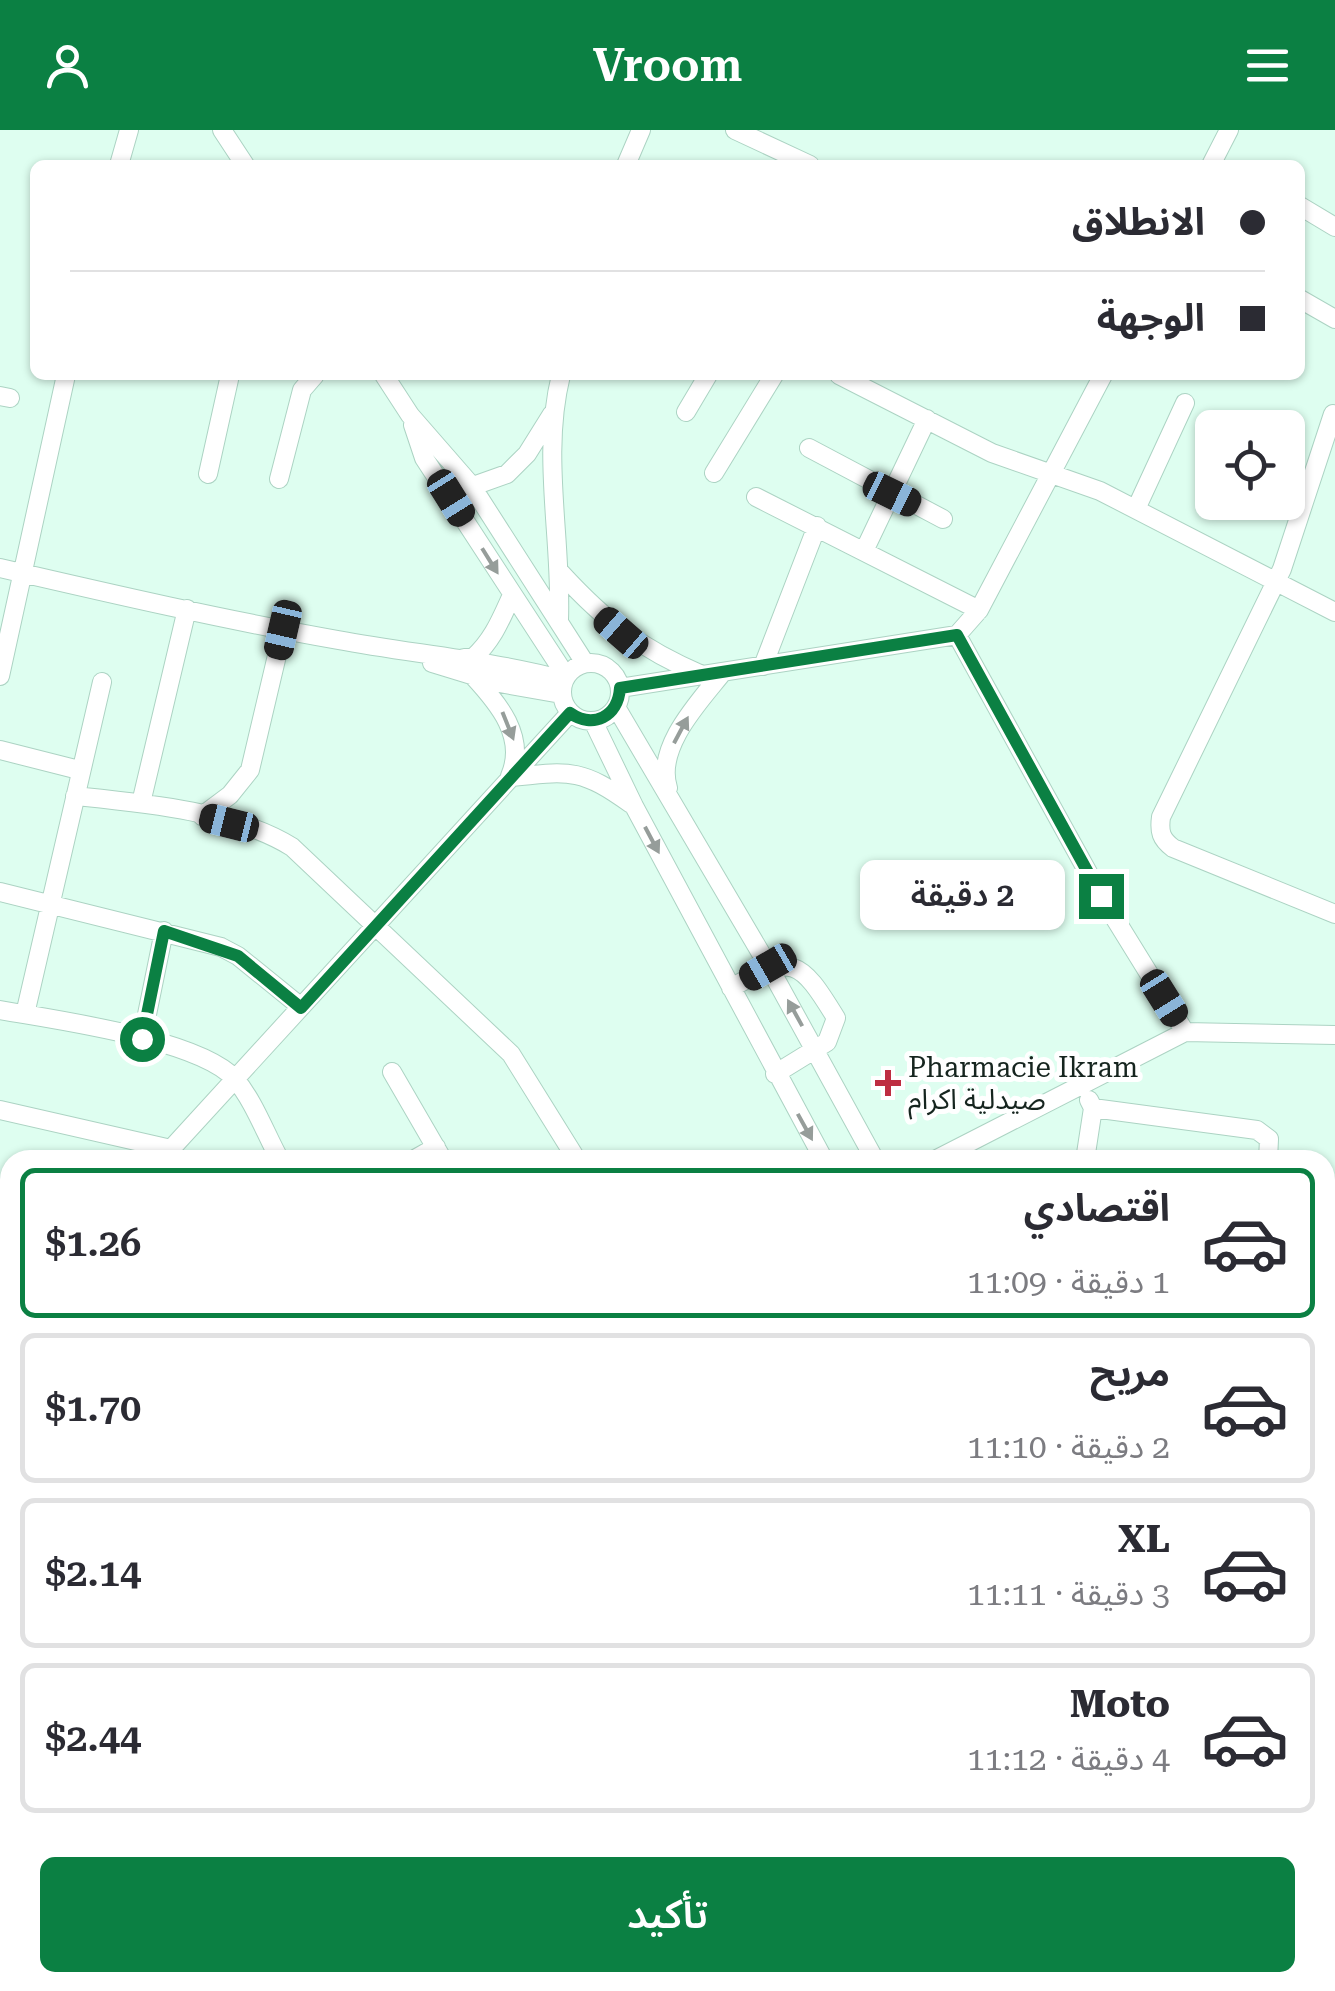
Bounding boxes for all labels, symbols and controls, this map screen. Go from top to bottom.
icon: person [40,38,95,93]
icon: menu [1240,38,1295,93]
text: Vroom [593,39,742,92]
text: الانطلاق [1072,200,1205,244]
text: الوجهة [1097,296,1205,340]
map controls [1195,410,1305,520]
button: locate [1195,410,1305,520]
car [422,465,480,531]
car [858,467,926,521]
one-way arrow [481,547,499,575]
car [262,597,304,663]
car [589,602,653,664]
one-way arrow [501,711,516,741]
one-way arrow [672,716,690,744]
car [196,801,262,845]
one-way arrow [643,825,660,854]
callout: 2 دقيقة [861,861,1066,931]
route end [1079,874,1124,919]
text: 2 دقيقة [911,876,1014,914]
car [735,939,801,995]
car [1135,965,1193,1031]
one-way arrow [786,999,804,1027]
route start [120,1017,165,1062]
place label: Pharmacie Ikram صيدلية اكرام [908,1051,1138,1120]
marker: Pharmacie Ikram صيدلية اكرام [877,1072,899,1094]
one-way arrow [796,1112,813,1141]
text: اقتصادي [1024,1186,1170,1230]
icon: car [1200,1198,1290,1288]
text: $1.26 [45,1221,141,1265]
text: 1 دقيقة · 11:09 [967,1263,1170,1301]
text: مريح [1090,1351,1170,1395]
icon: car [1200,1363,1290,1453]
text: $1.70 [45,1386,141,1430]
text: 2 دقيقة · 11:10 [967,1428,1170,1466]
text: XL [1118,1517,1170,1561]
icon: car [1200,1528,1290,1618]
text: $2.14 [45,1551,141,1595]
text: 3 دقيقة · 11:11 [967,1575,1170,1613]
text: Moto [1070,1682,1170,1726]
icon: car [1200,1693,1290,1783]
text: $2.44 [45,1716,141,1760]
text: 4 دقيقة · 11:12 [967,1740,1170,1778]
button: تأكيد [40,1857,1295,1972]

